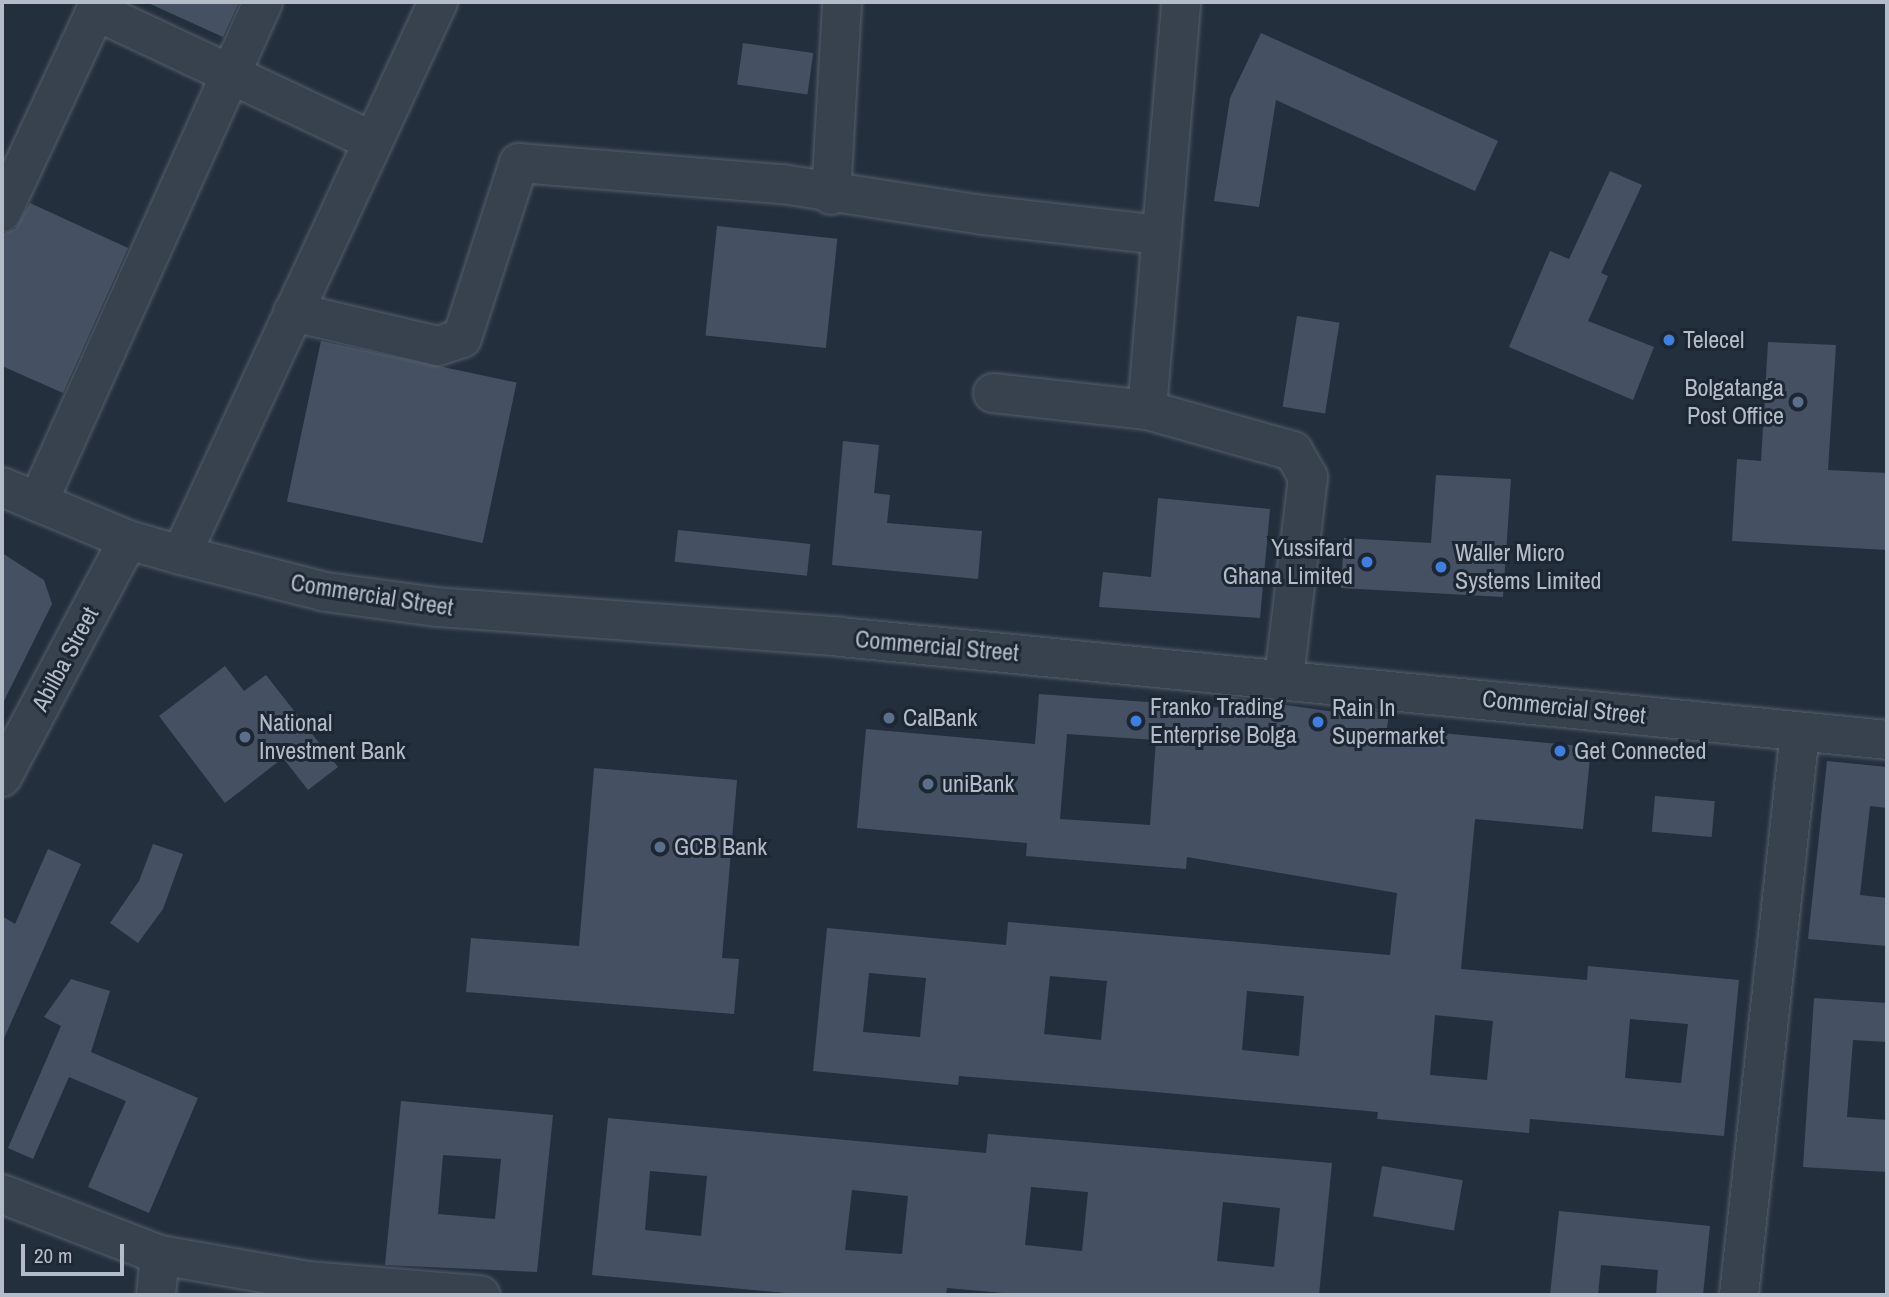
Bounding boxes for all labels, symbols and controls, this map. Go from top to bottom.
place label: Telecel [1683,326,1744,354]
marker: Telecel [1661,332,1677,348]
place label: Bolgatanga Post Office [1684,374,1784,430]
marker: Bolgatanga Post Office [1790,394,1806,410]
place label: Yussifard Ghana Limited [1223,534,1353,590]
place label: Waller Micro Systems Limited [1455,539,1602,595]
marker: Yussifard Ghana Limited [1359,554,1375,570]
marker: Waller Micro Systems Limited [1433,559,1449,575]
street label: Commercial Street [289,568,455,622]
street label: Abilba Street [26,602,104,716]
street label: Commercial Street [854,625,1020,667]
street label: Commercial Street [1481,684,1647,730]
place label: Franko Trading Enterprise Bolga [1150,693,1297,749]
place label: Rain In Supermarket [1332,694,1445,750]
place label: CalBank [903,704,977,732]
place label: National Investment Bank [259,709,406,765]
marker: CalBank [881,710,897,726]
marker: Franko Trading Enterprise Bolga [1128,713,1144,729]
marker: Rain In Supermarket [1310,714,1326,730]
marker: National Investment Bank [237,729,253,745]
place label: Get Connected [1574,737,1706,765]
marker: Get Connected [1552,743,1568,759]
place label: uniBank [942,770,1014,798]
marker: uniBank [920,776,936,792]
place label: GCB Bank [674,833,767,861]
marker: GCB Bank [652,839,668,855]
scale bar [24,1230,128,1274]
text: 20 m [34,1241,72,1270]

